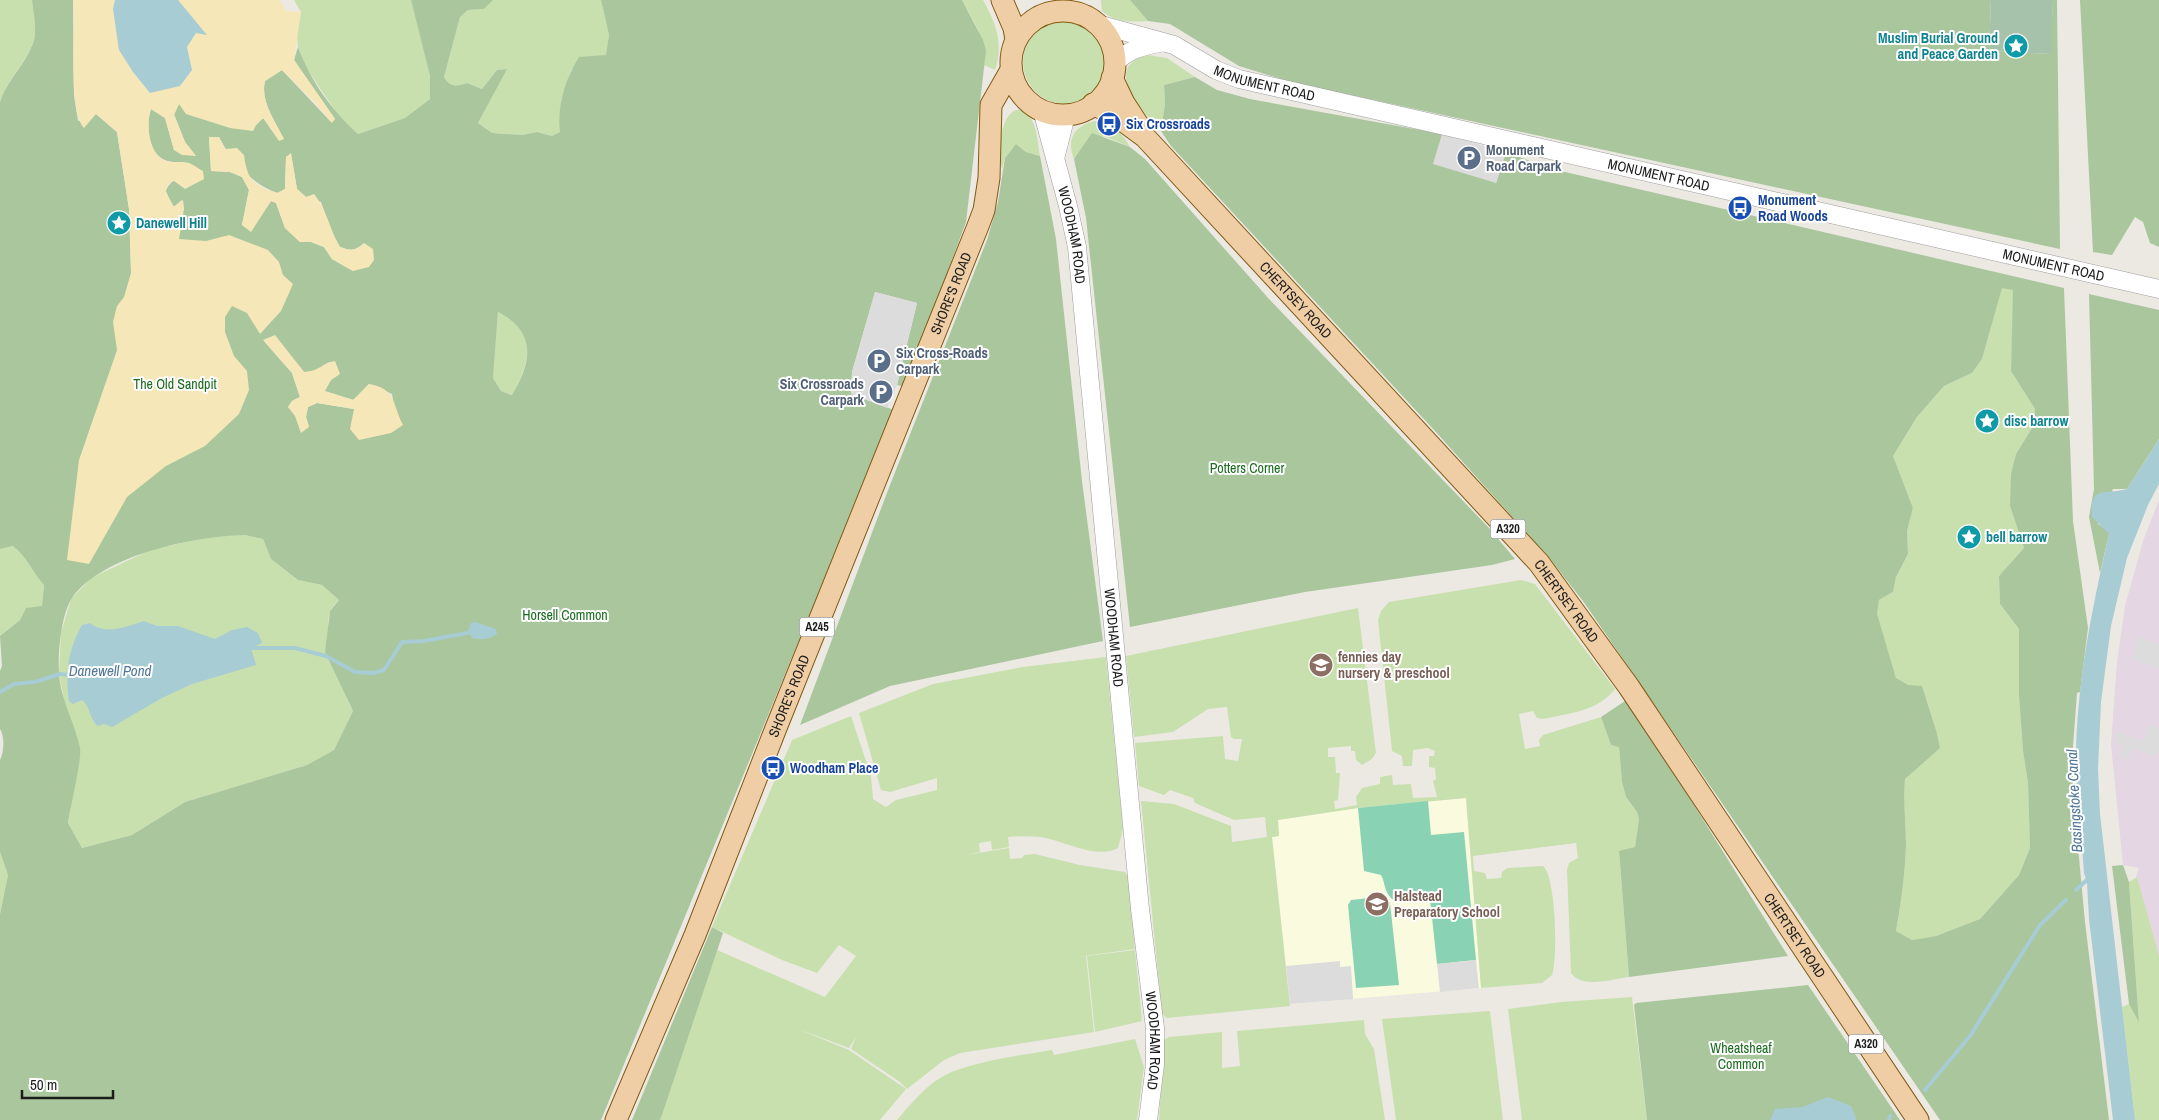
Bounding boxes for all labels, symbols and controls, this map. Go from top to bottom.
place label: Muslim Burial Ground and Peace Garden [1878,29,1998,63]
place icon: Muslim Burial Ground and Peace Garden [2003,33,2029,59]
street label: MONUMENT ROAD [1211,61,1317,105]
bus stop icon: Six Crossroads [1096,111,1122,137]
place label: Six Crossroads [1126,115,1210,133]
place label: Monument Road Carpark [1486,141,1562,175]
parking icon: Monument Road Carpark [1456,145,1482,171]
street label: MONUMENT ROAD [1606,154,1711,195]
street label: WOODHAM ROAD [1054,184,1089,285]
place label: Monument Road Woods [1758,191,1828,225]
bus stop icon: Monument Road Woods [1727,195,1753,221]
place icon: Danewell Hill [106,210,132,236]
place label: Danewell Hill [136,214,207,232]
street label: MONUMENT ROAD [2001,245,2106,285]
street label: SHORE'S ROAD [926,250,976,337]
street label: CHERTSEY ROAD [1256,258,1336,342]
place label: Six Cross-Roads Carpark [896,344,988,378]
parking icon: Six Cross-Roads Carpark [866,348,892,374]
park label: The Old Sandpit [133,375,217,393]
place label: Six Crossroads Carpark [780,375,865,409]
parking icon: Six Crossroads Carpark [868,379,894,405]
place icon: disc barrow [1974,408,2000,434]
place label: disc barrow [2004,412,2069,430]
park label: Potters Corner [1210,459,1284,477]
road number: A320 [1490,520,1526,538]
place icon: bell barrow [1956,524,1982,550]
place label: bell barrow [1986,528,2047,546]
street label: CHERTSEY ROAD [1530,556,1603,646]
street label: WOODHAM ROAD [1101,588,1128,688]
park label: Horsell Common [522,606,608,624]
road number: A245 [800,618,834,636]
place label: fennies day nursery & preschool [1338,648,1450,682]
street label: SHORE'S ROAD [764,652,814,740]
school or university icon: fennies day nursery & preschool [1308,652,1334,678]
water label: Danewell Pond [69,660,152,681]
water label: Basingstoke Canal [2061,749,2087,853]
bus stop icon: Woodham Place [760,755,786,781]
place label: Woodham Place [790,759,878,777]
place label: Halstead Preparatory School [1394,887,1500,921]
street label: CHERTSEY ROAD [1760,889,1830,981]
school or university icon: Halstead Preparatory School [1364,891,1390,917]
street label: WOODHAM ROAD [1141,990,1164,1091]
road number: A320 [1848,1034,1884,1054]
park label: Wheatsheaf Common [1710,1039,1772,1073]
scale bar [22,1068,114,1100]
text: 50 m [30,1074,57,1095]

